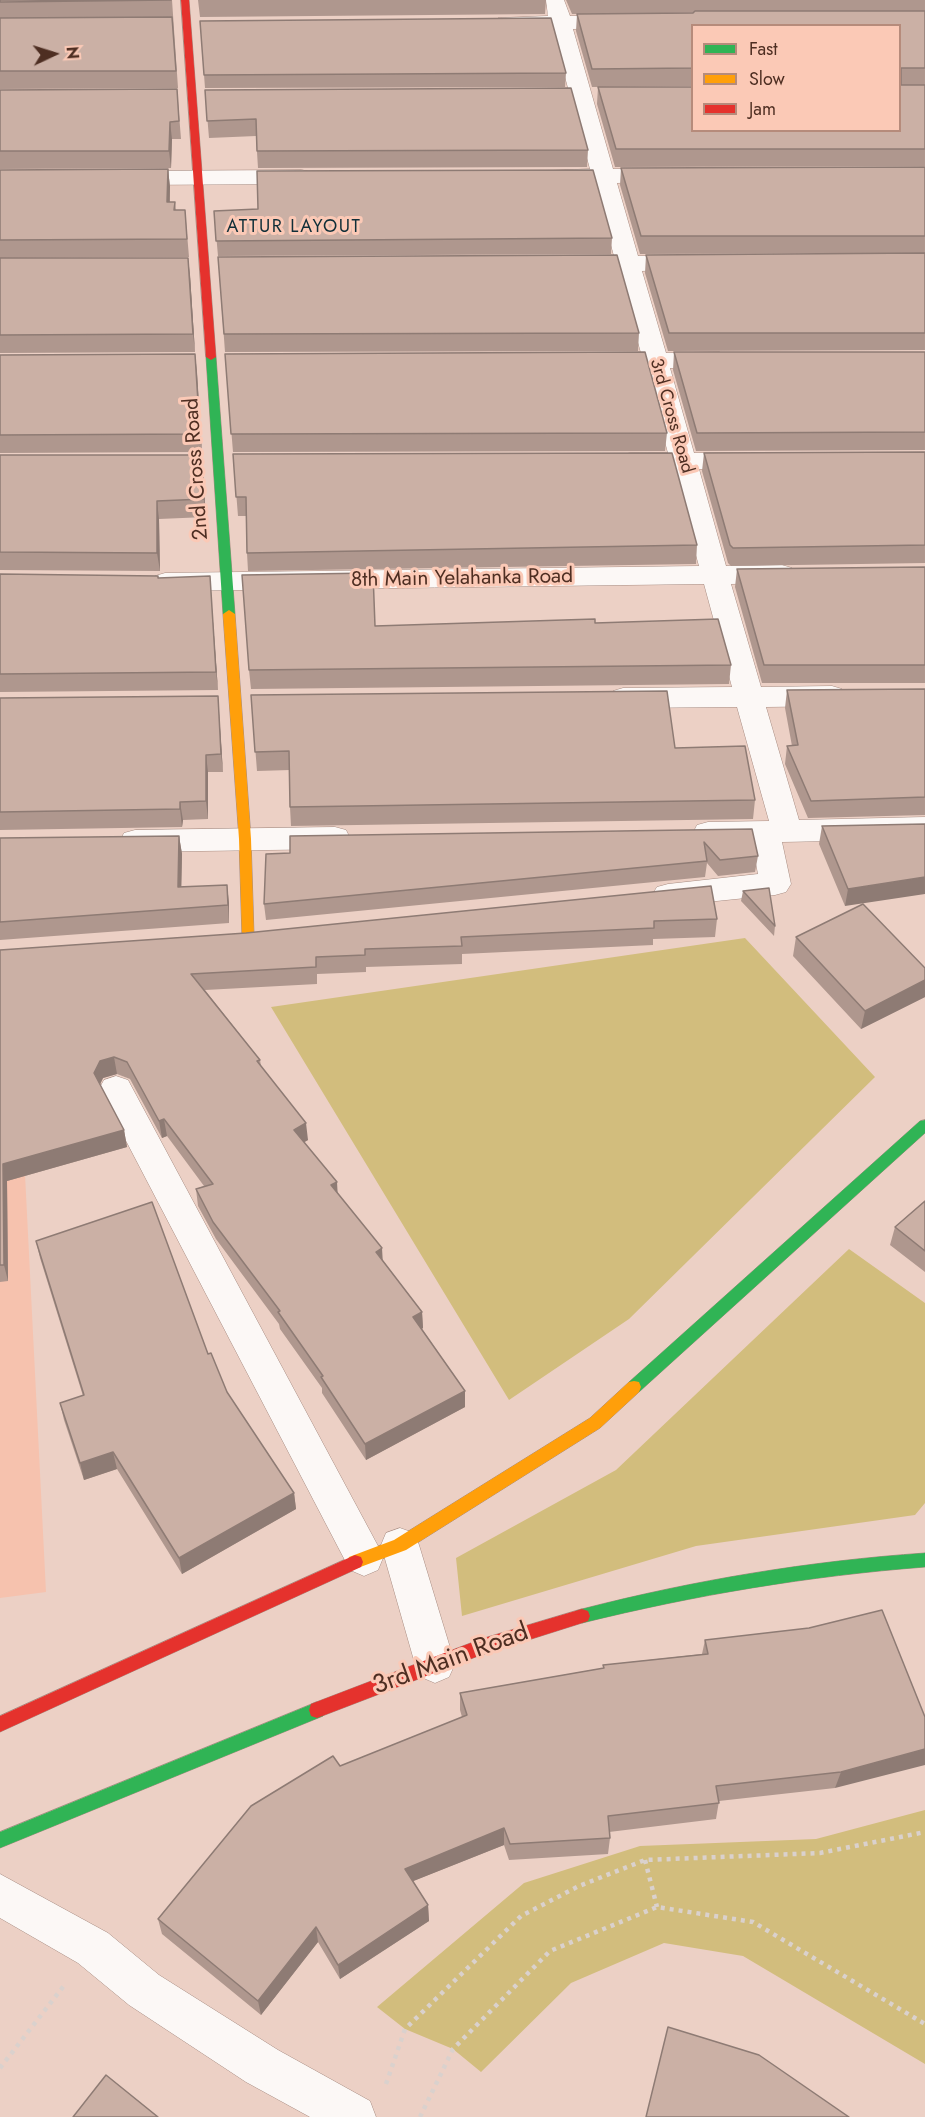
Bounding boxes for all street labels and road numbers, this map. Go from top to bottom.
street label: 3rd Cross Road [644,356,698,476]
street label: 2nd Cross Road [179,397,215,541]
street label: 8th Main Yelahanka Road [351,564,573,594]
street label: 3rd Main Road [369,1617,533,1703]

